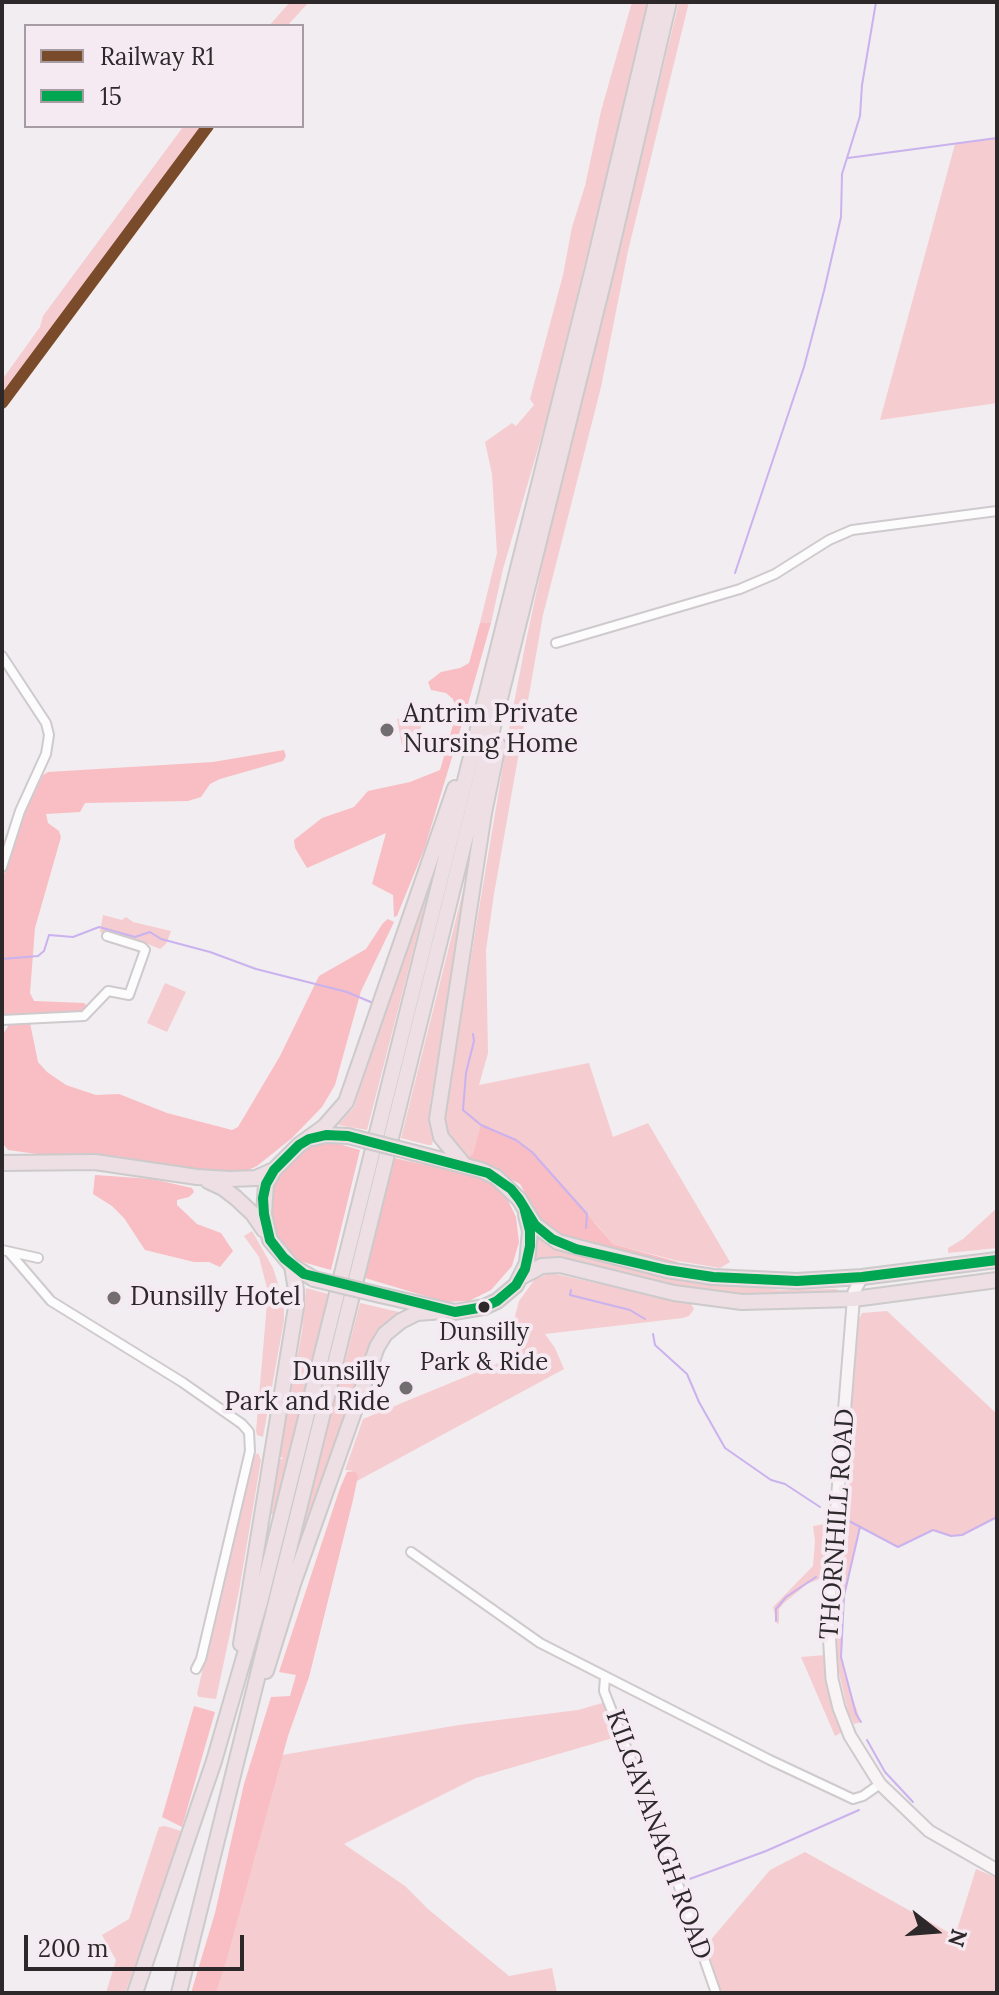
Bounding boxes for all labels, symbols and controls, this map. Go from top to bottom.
legend [24,24,304,128]
text: Railway R1 [100,41,215,72]
text: 15 [100,81,122,112]
place label: Antrim Private Nursing Home [403,699,578,760]
marker: Antrim Private Nursing Home [378,721,396,739]
place label: Dunsilly Hotel [130,1282,301,1314]
marker: Dunsilly Hotel [105,1289,123,1307]
marker: Dunsilly Park & Ride [476,1299,492,1315]
place label: Dunsilly Park & Ride [420,1319,548,1375]
place label: Dunsilly Park and Ride [224,1357,390,1418]
marker: Dunsilly Park and Ride [397,1379,415,1397]
street label: THORNHILL ROAD [814,1407,862,1641]
street label: KILGAVANAGH ROAD [598,1706,718,1964]
north arrow [895,1891,975,1971]
scale bar [28,1919,248,1969]
text: N [942,1926,974,1950]
text: 200 m [38,1933,108,1964]

